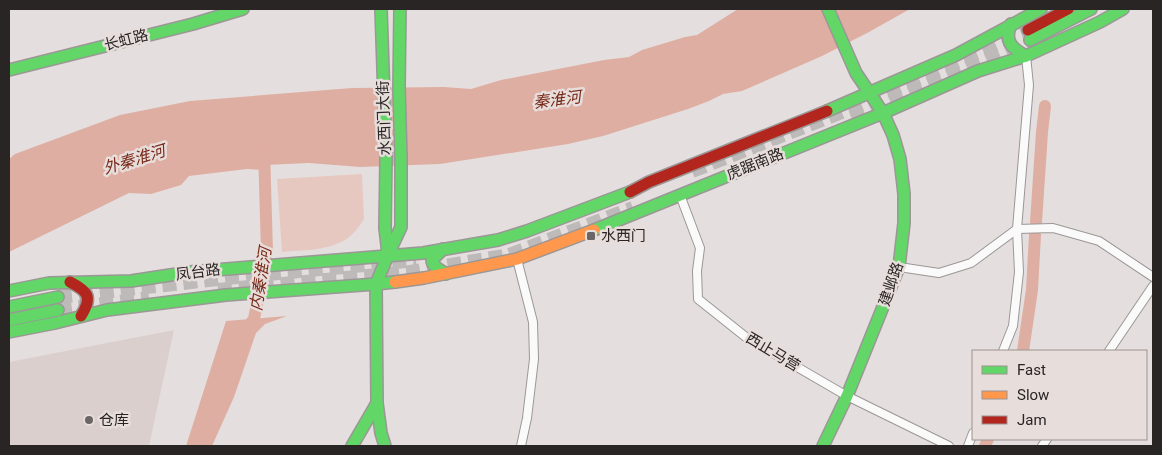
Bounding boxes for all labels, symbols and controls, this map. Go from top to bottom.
street label: 长虹路 [102,26,150,54]
street label: 水西门大街 [374,80,394,156]
water label: 秦淮河 [532,87,585,112]
water label: 外秦淮河 [101,140,170,178]
street label: 虎踞南路 [724,144,786,184]
place label: 水西门 [601,227,646,245]
marker: 水西门 [585,230,597,242]
water label: 内秦淮河 [246,243,275,312]
street label: 凤台路 [175,260,221,284]
street label: 建邺路 [875,260,907,308]
street label: 西止马营 [743,329,803,375]
legend [972,350,1147,440]
text: Fast [1017,361,1046,379]
text: Slow [1017,386,1049,404]
place label: 仓库 [99,411,129,429]
text: Jam [1017,411,1047,429]
marker: 仓库 [83,414,95,426]

